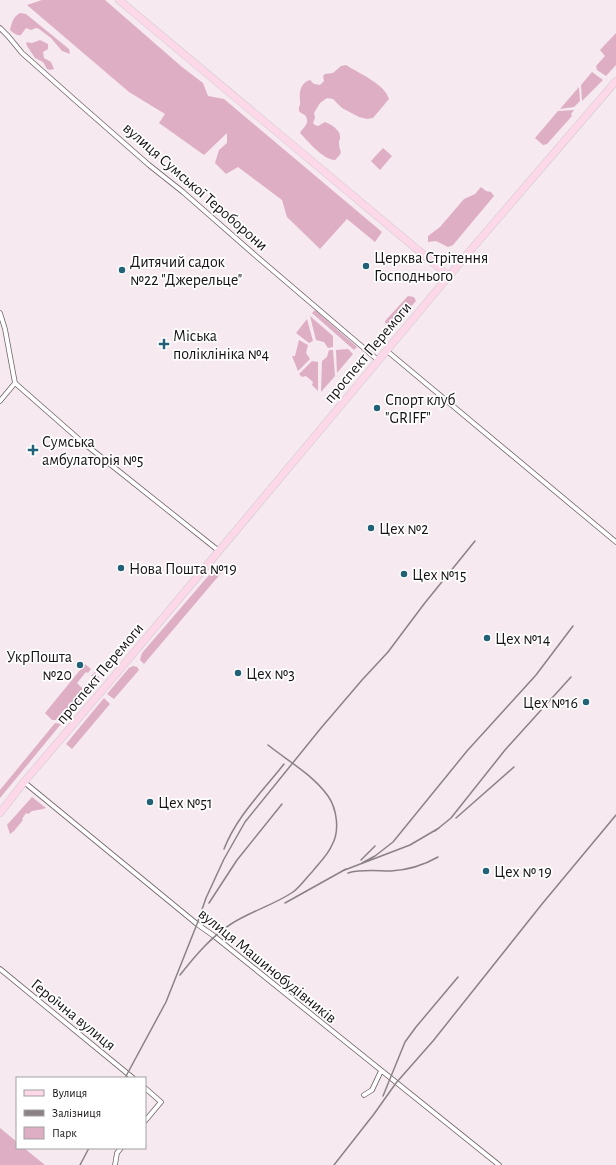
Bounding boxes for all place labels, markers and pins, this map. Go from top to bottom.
place label: Церква Стрітення Господнього [374,250,488,284]
place label: Дитячий садок №22 "Джерельце" [130,254,242,288]
marker: Церква Стрітення Господнього [361,261,371,271]
marker: Дитячий садок №22 "Джерельце" [117,265,127,275]
place label: Міська поліклініка №4 [173,328,269,362]
marker: Міська поліклініка №4 [158,338,170,350]
place label: Спорт клуб "GRIFF" [385,392,455,426]
marker: Спорт клуб "GRIFF" [372,403,382,413]
place label: Сумська амбулаторія №5 [42,434,143,469]
marker: Сумська амбулаторія №5 [27,444,39,456]
place label: Цех №2 [379,521,428,537]
marker: Цех №2 [366,523,376,533]
place label: Нова Пошта №19 [129,561,237,577]
marker: Нова Пошта №19 [116,563,126,573]
place label: Цех №15 [412,567,466,583]
marker: Цех №15 [399,569,409,579]
place label: Цех №14 [495,631,551,647]
marker: Цех №14 [482,633,492,643]
place label: УкрПошта №20 [7,649,72,683]
marker: УкрПошта №20 [75,660,85,670]
place label: Цех №3 [246,666,295,682]
marker: Цех №3 [233,668,243,678]
place label: Цех №16 [523,695,578,711]
marker: Цех №16 [581,697,591,707]
place label: Цех №51 [158,795,212,811]
marker: Цех №51 [145,797,155,807]
place label: Цех № 19 [494,864,552,880]
marker: Цех № 19 [481,866,491,876]

